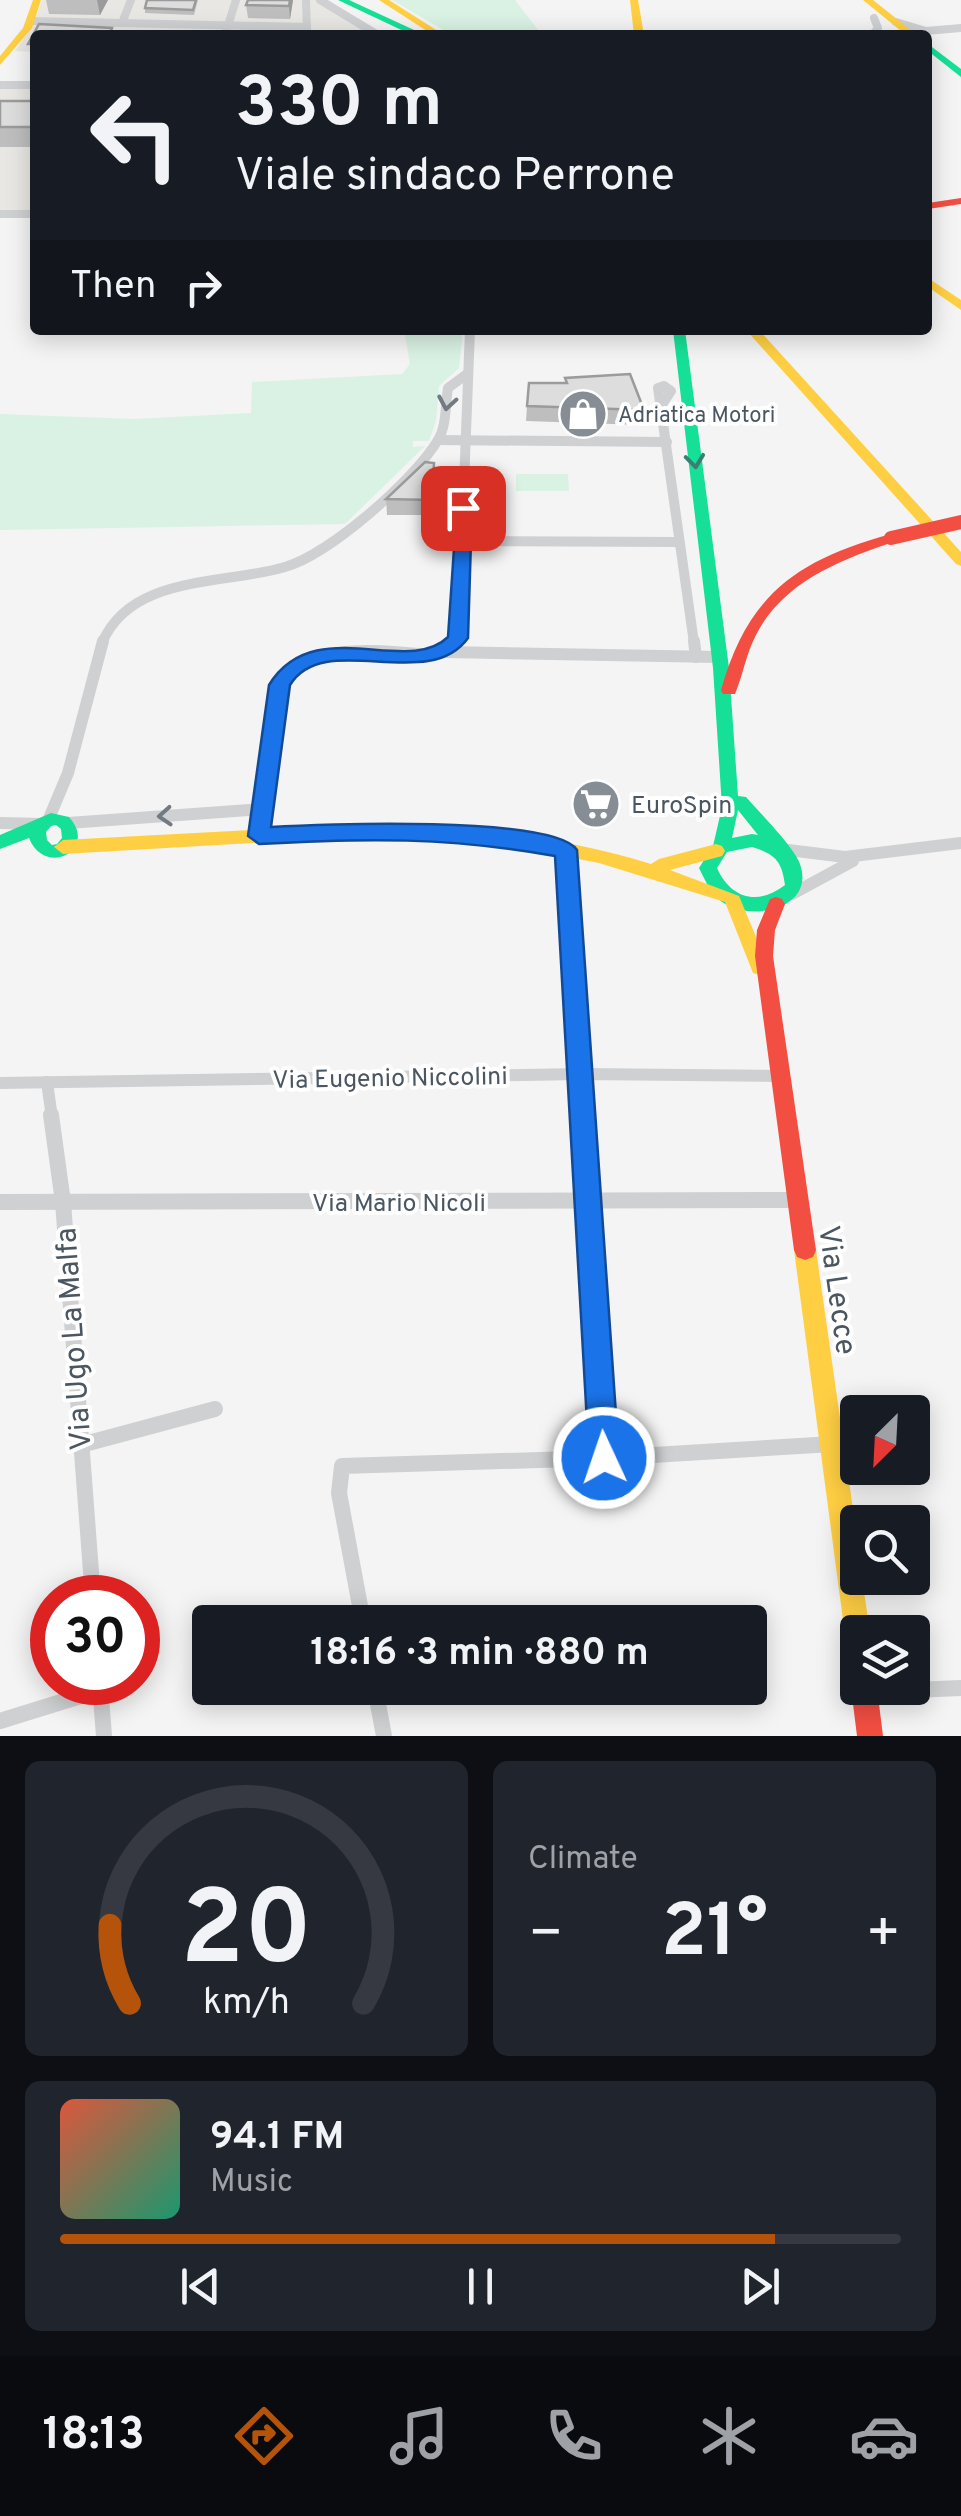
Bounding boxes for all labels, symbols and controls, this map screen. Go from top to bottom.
text: 330 m [235,62,443,151]
icon: left [70,70,200,200]
text: Viale sindaco Perrone [235,149,675,206]
icon: right [176,260,231,315]
text: Then [70,263,156,312]
shop icon: Adriatica Motori [557,388,609,440]
one-way arrow [437,395,458,411]
place label: Adriatica Motori [618,403,775,430]
one-way arrow [684,454,705,470]
pin [421,466,506,551]
icon: arrive [436,481,491,536]
supermarket icon: EuroSpin [570,778,622,830]
place label: EuroSpin [631,791,732,823]
one-way arrow [157,804,173,826]
street label: Via Eugenio Niccolini [272,1062,508,1098]
street label: Via Mario Nicoli [312,1189,486,1221]
street label: Via Lecce [808,1223,863,1357]
street label: Via Ugo La Malfa [49,1226,102,1452]
north arrow [840,1395,930,1485]
map controls [840,1395,930,1705]
position arrow [552,1406,656,1510]
button: search [840,1505,930,1595]
speed limit sign: 30 [30,1575,160,1705]
button: layers [840,1615,930,1705]
text: 18:16 · 3 min · 880 m [310,1630,649,1679]
text: Climate [528,1840,638,1880]
text: 20 [181,1869,312,2001]
text: 21° [661,1888,768,1983]
text: − [528,1901,563,1971]
text: + [866,1901,901,1971]
text: km/h [203,1981,290,2027]
text: 94.1 FM [210,2114,344,2163]
text: Music [210,2163,293,2203]
icon: previous [173,2259,228,2314]
icon: pause [453,2259,508,2314]
icon: next [733,2259,788,2314]
icon: directions [229,2401,299,2471]
icon: music [384,2401,454,2471]
icon: phone [539,2401,609,2471]
icon: climate [694,2401,764,2471]
icon: car [849,2401,919,2471]
text: 18:13 [42,2408,145,2465]

